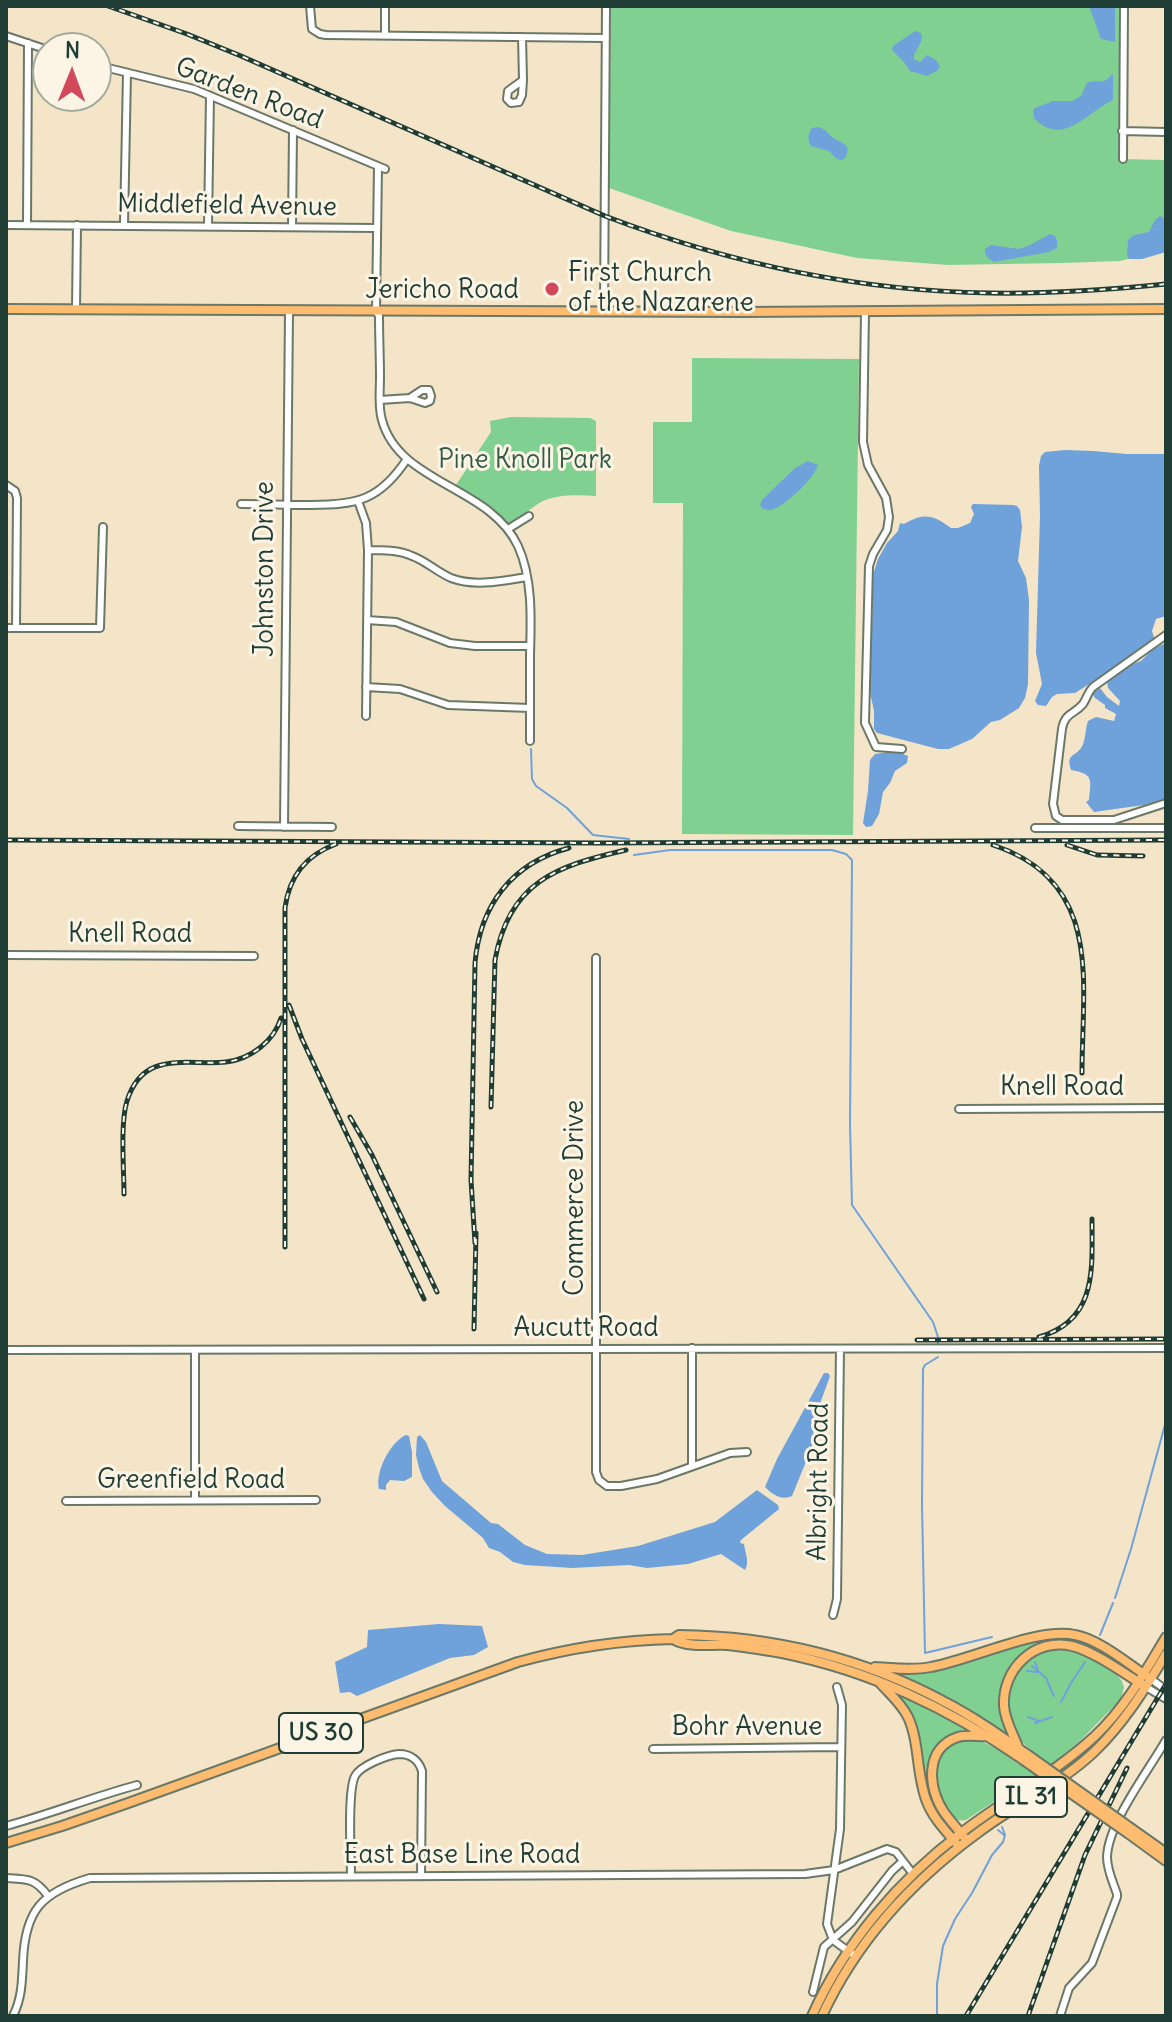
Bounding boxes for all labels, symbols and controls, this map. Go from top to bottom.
north arrow [32,32,112,112]
text: N [65,36,80,64]
street label: Garden Road [171,52,327,136]
street label: Middlefield Avenue [117,188,337,224]
place label: First Church of the Nazarene [568,258,754,320]
street label: Jericho Road [365,275,519,307]
marker: First Church of the Nazarene [543,280,561,298]
park label: Pine Knoll Park [438,445,612,477]
street label: Johnston Drive [250,481,282,657]
street label: Knell Road [68,919,192,951]
street label: Knell Road [1000,1072,1124,1104]
street label: Commerce Drive [560,1100,592,1296]
street label: Aucutt Road [514,1313,658,1345]
street label: Albright Road [802,1402,836,1562]
street label: Greenfield Road [97,1465,285,1497]
street label: Bohr Avenue [672,1712,822,1744]
road number: US 30 [279,1713,363,1753]
road number: IL 31 [995,1777,1067,1817]
street label: East Base Line Road [344,1840,580,1872]

